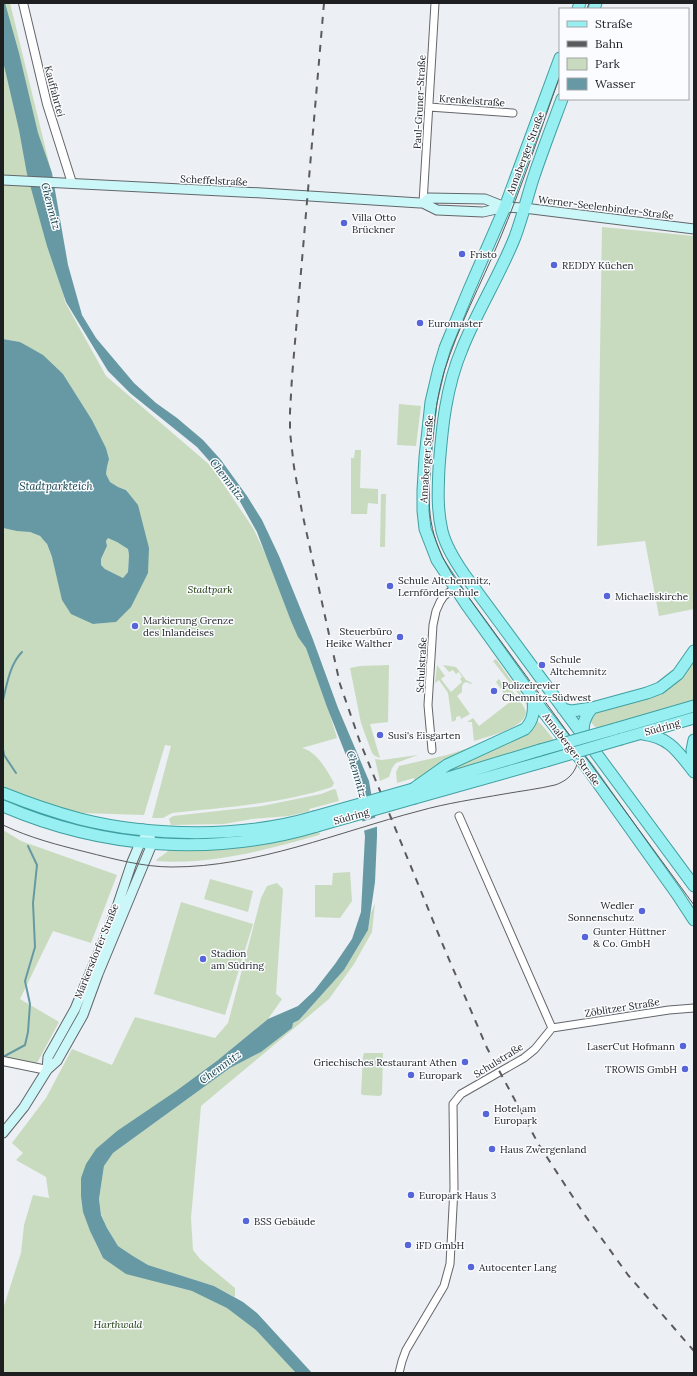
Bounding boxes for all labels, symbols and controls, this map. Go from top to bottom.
legend [559,8,689,100]
text: Straße [595,16,633,31]
text: Bahn [595,36,623,51]
street label: Paul-Gruner-Straße [411,54,428,149]
text: Park [595,56,621,71]
street label: Kauffahrtei [41,64,68,118]
text: Wasser [595,76,636,91]
street label: Krenkelstraße [439,92,506,109]
street label: Annaberger Straße [503,109,548,198]
street label: Scheffelstraße [180,172,249,189]
water label: Chemnitz [38,181,64,231]
street label: Werner-Seelenbinder-Straße [537,193,675,222]
place label: Villa Otto Brückner [351,211,396,236]
marker: Villa Otto Brückner [339,218,349,228]
place label: Fristo [470,248,497,261]
marker: Fristo [457,249,467,259]
place label: REDDY Küchen [562,259,634,272]
marker: REDDY Küchen [549,260,559,270]
place label: Euromaster [428,317,483,330]
marker: Euromaster [415,318,425,328]
street label: Annaberger Straße [417,414,436,504]
water label: Chemnitz [207,456,247,502]
water label: Stadtparkteich [19,479,94,493]
place label: Schule Altchemnitz, Lernförderschule [398,574,491,599]
marker: Schule Altchemnitz, Lernförderschule [385,581,395,591]
park label: Stadtpark [188,583,232,596]
place label: Michaeliskirche [615,590,689,603]
marker: Michaeliskirche [602,591,612,601]
place label: Markierung Grenze des Inlandeises [143,614,234,639]
marker: Markierung Grenze des Inlandeises [130,621,140,631]
place label: Steuerbüro Heike Walther [326,625,393,650]
marker: Steuerbüro Heike Walther [395,632,405,642]
street label: Schulstraße [414,636,429,693]
place label: Schule Altchemnitz [549,653,607,678]
marker: Schule Altchemnitz [537,660,547,670]
place label: Polizeirevier Chemnitz-Südwest [502,679,591,704]
marker: Polizeirevier Chemnitz-Südwest [489,686,499,696]
street label: Annaberger Straße [539,709,604,789]
street label: Südring [643,716,682,739]
place label: Susi's Eisgarten [388,729,460,742]
marker: Susi's Eisgarten [375,730,385,740]
water label: Chemnitz [344,749,370,799]
street label: Südring [332,805,371,828]
place label: Wedler Sonnenschutz [568,899,635,924]
street label: Markersdorfer Straße [71,901,122,1001]
marker: Wedler Sonnenschutz [637,906,647,916]
place label: Gunter Hüttner & Co. GmbH [593,925,667,950]
marker: Gunter Hüttner & Co. GmbH [580,932,590,942]
place label: Stadion am Südring [211,947,264,972]
marker: Stadion am Südring [198,954,208,964]
street label: Zöblitzer Straße [584,995,661,1020]
street label: Schulstraße [471,1040,526,1081]
place label: LaserCut Hofmann [587,1040,675,1053]
marker: LaserCut Hofmann [678,1041,688,1051]
water label: Chemnitz [196,1047,244,1087]
place label: Griechisches Restaurant Athen [314,1056,457,1069]
marker: Griechisches Restaurant Athen [460,1057,470,1067]
place label: TROWIS GmbH [605,1063,677,1076]
marker: TROWIS GmbH [680,1064,690,1074]
place label: Europark [419,1069,463,1082]
marker: Europark [406,1070,416,1080]
place label: Hotel am Europark [494,1102,538,1127]
marker: Hotel am Europark [481,1109,491,1119]
place label: Haus Zwergenland [500,1143,587,1156]
marker: Haus Zwergenland [487,1144,497,1154]
place label: Europark Haus 3 [419,1189,497,1202]
marker: Europark Haus 3 [406,1190,416,1200]
place label: BSS Gebäude [254,1215,316,1228]
marker: BSS Gebäude [241,1216,251,1226]
place label: iFD GmbH [416,1239,464,1252]
marker: iFD GmbH [403,1240,413,1250]
place label: Autocenter Lang [478,1261,557,1274]
marker: Autocenter Lang [466,1262,476,1272]
park label: Harthwald [94,1318,143,1331]

